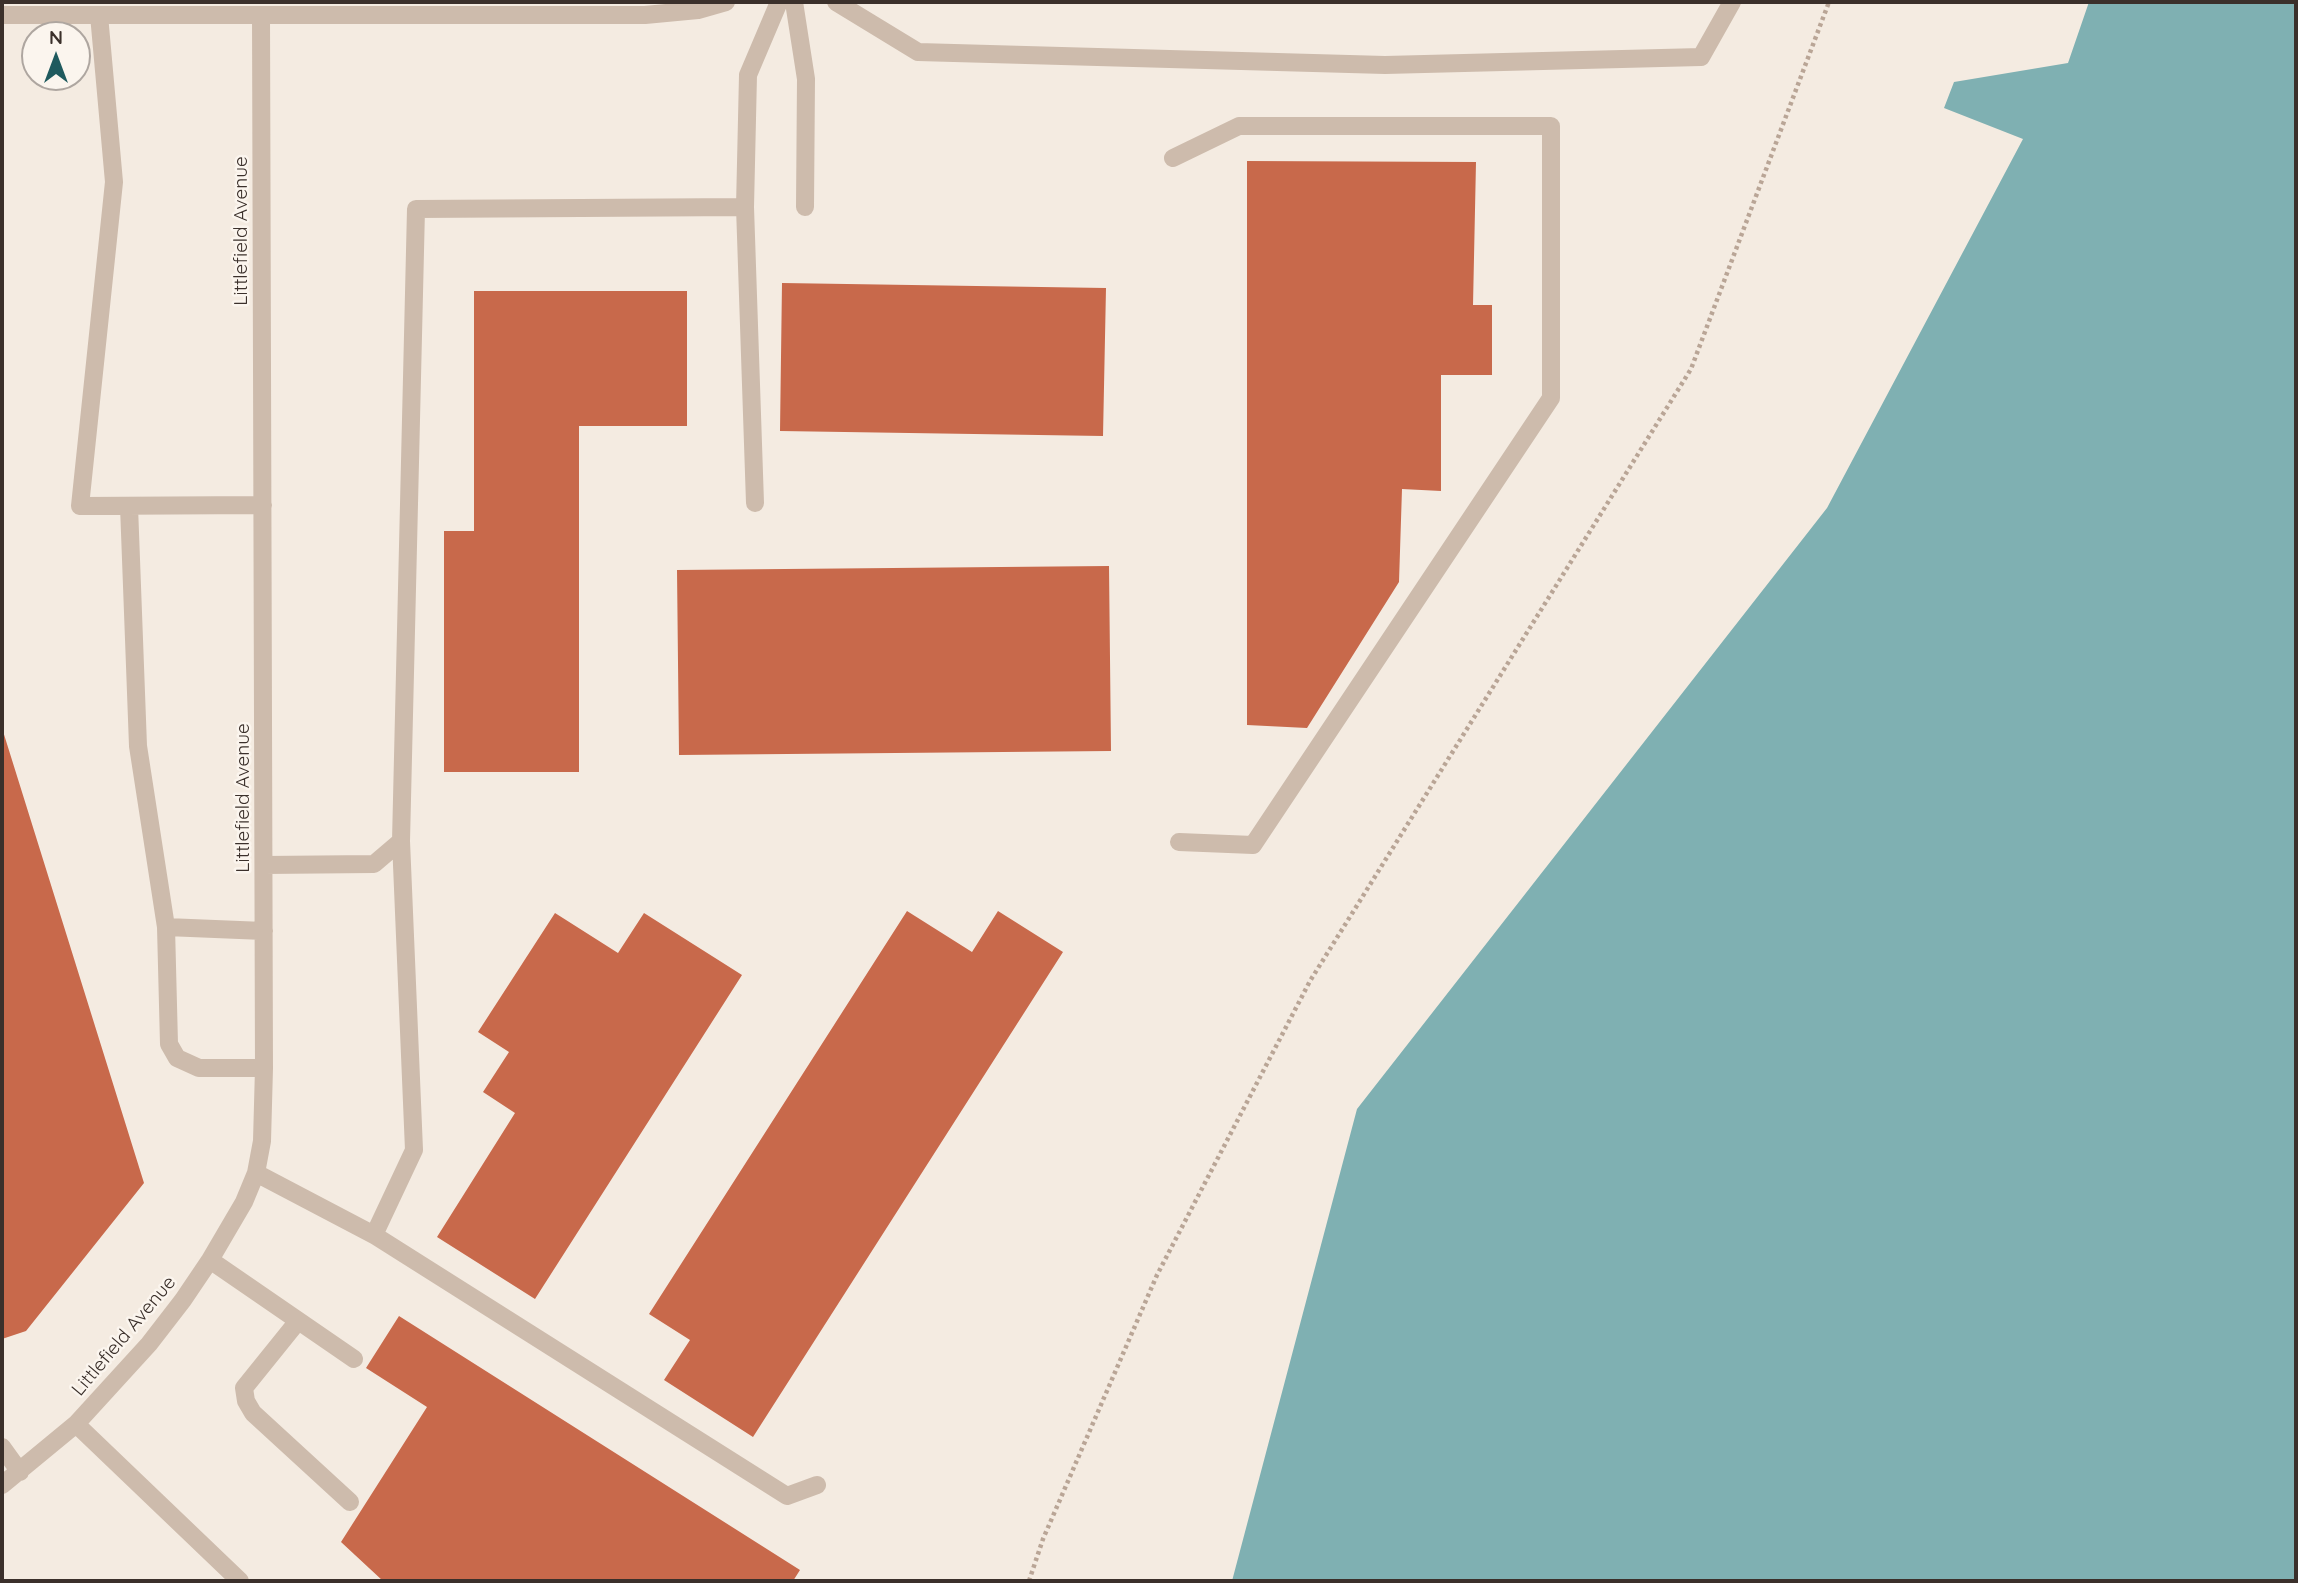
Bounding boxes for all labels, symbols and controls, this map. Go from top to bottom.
north arrow [21,21,91,91]
text: N [49,25,63,49]
street label: Littlefield Avenue [230,156,252,306]
street label: Littlefield Avenue [232,723,254,873]
street label: Littlefield Avenue [67,1271,181,1401]

